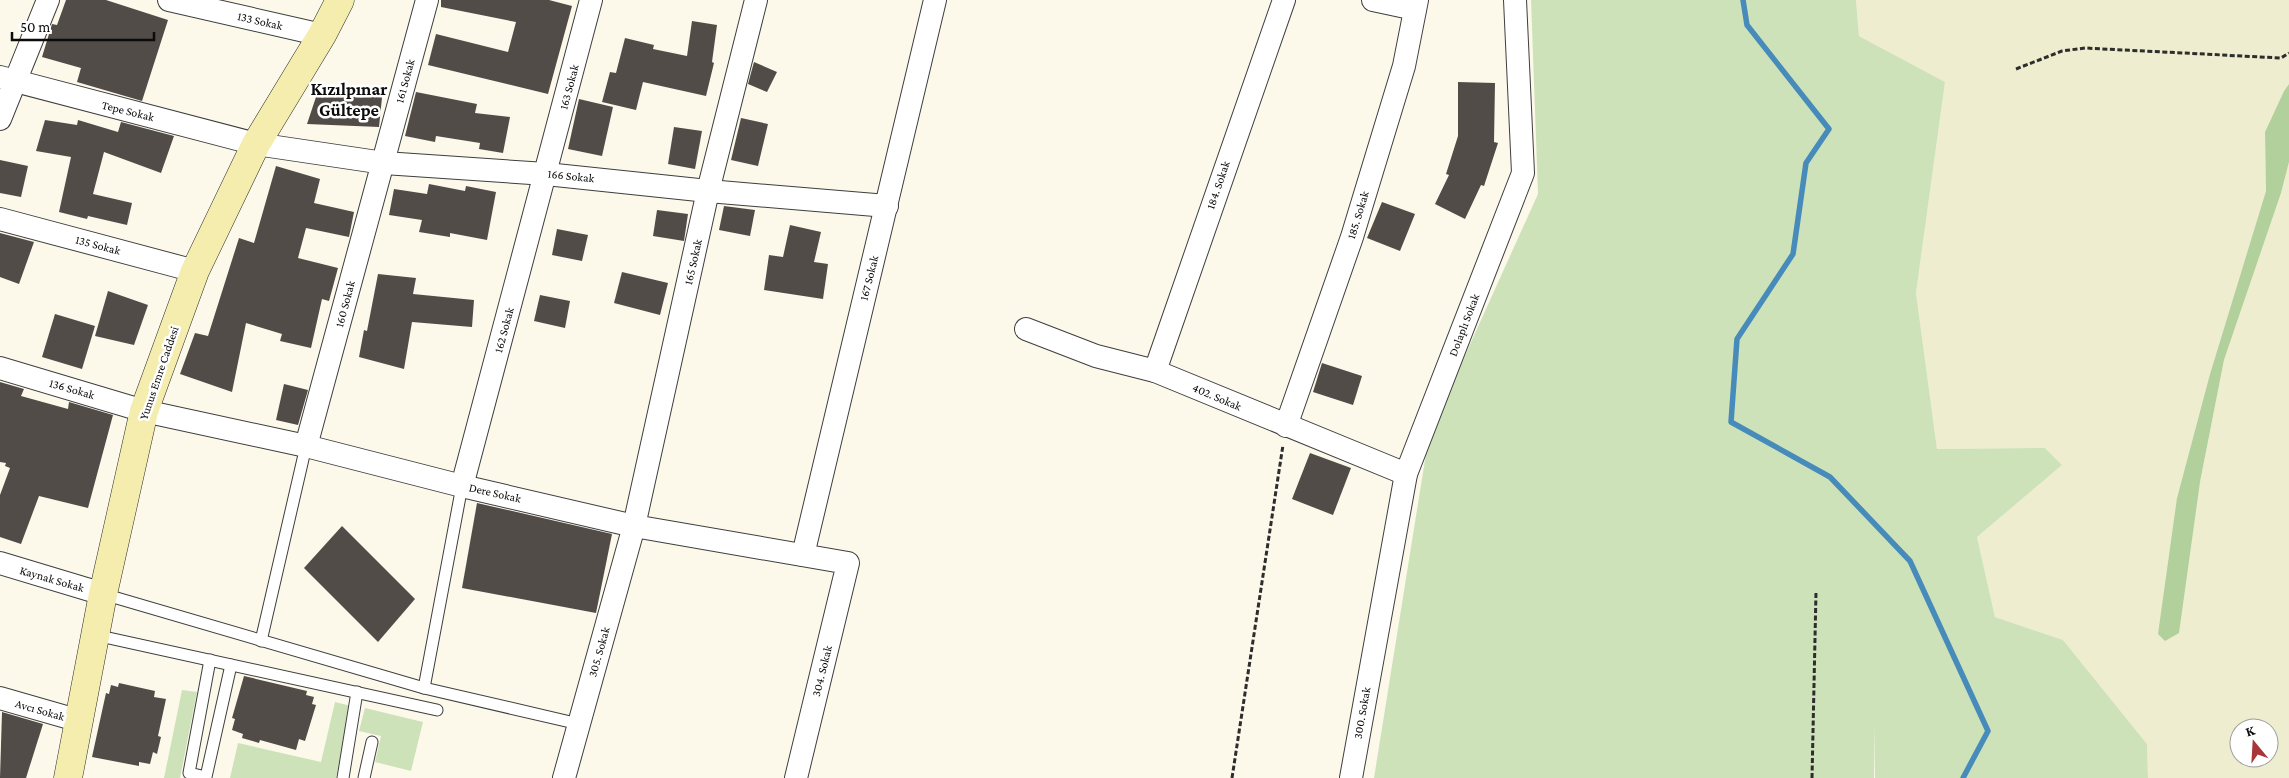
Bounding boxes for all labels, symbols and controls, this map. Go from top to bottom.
street label: 133 Sokak [236,9,284,33]
scale bar [12,10,155,42]
text: 50 m [20,19,50,35]
street label: 161 Sokak [392,57,418,104]
street label: 163 Sokak [556,63,582,111]
district label: Kızılpınar Gültepe [311,79,387,120]
street label: Tepe Sokak [100,98,156,124]
street label: 184. Sokak [1203,159,1233,211]
street label: 166 Sokak [547,167,595,185]
street label: 185. Sokak [1344,189,1372,241]
street label: 135 Sokak [74,232,122,258]
street label: 165 Sokak [681,238,705,286]
street label: 167 Sokak [857,254,881,302]
street label: 160 Sokak [332,279,358,329]
street label: Dolaplı Sokak [1446,291,1482,358]
street label: 162 Sokak [491,306,517,354]
street label: Yunus Emre Caddesi [136,324,182,422]
street label: 136 Sokak [48,376,97,402]
street label: 402. Sokak [1190,380,1244,414]
street label: Dere Sokak [467,480,523,506]
street label: Kaynak Sokak [18,563,86,595]
street label: 305. Sokak [585,625,613,679]
street label: 304. Sokak [809,644,835,698]
street label: 300. Sokak [1351,686,1373,740]
street label: Avcı Sokak [14,696,67,724]
north arrow [2229,718,2279,768]
text: K [2243,721,2258,740]

